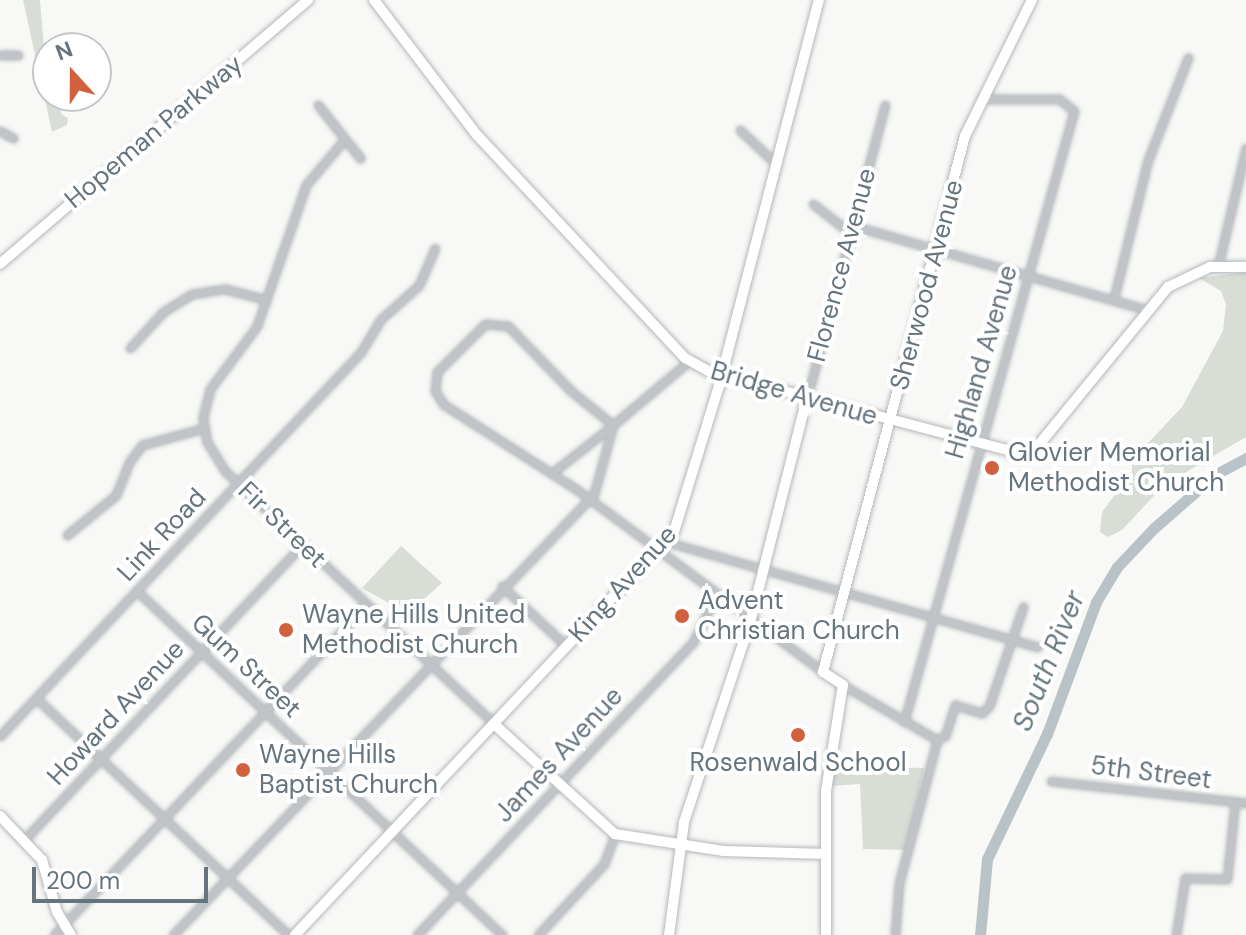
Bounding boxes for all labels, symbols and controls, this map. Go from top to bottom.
north arrow [32,32,112,112]
text: N [51,35,77,67]
street label: Hopeman Parkway [59,49,249,215]
street label: Florence Avenue [801,165,883,365]
street label: Sherwood Avenue [884,177,970,393]
street label: Highland Avenue [939,262,1025,462]
street label: Bridge Avenue [707,355,881,433]
place label: Glovier Memorial Methodist Church [1008,437,1224,498]
marker: Glovier Memorial Methodist Church [983,459,1001,477]
street label: Fir Street [231,475,333,575]
street label: Link Road [111,482,213,588]
street label: King Avenue [563,519,683,649]
place label: Advent Christian Church [698,585,900,646]
water label: South River [1006,586,1092,736]
place label: Wayne Hills United Methodist Church [302,599,525,660]
street label: Gum Street [185,607,307,725]
marker: Advent Christian Church [673,607,691,625]
marker: Wayne Hills United Methodist Church [277,621,295,639]
street label: Howard Avenue [41,634,191,792]
street label: James Avenue [488,681,630,829]
marker: Rosenwald School [789,726,807,744]
place label: Wayne Hills Baptist Church [259,739,438,800]
place label: Rosenwald School [690,747,906,779]
street label: 5th Street [1089,750,1213,796]
marker: Wayne Hills Baptist Church [234,761,252,779]
scale bar [36,851,212,901]
text: 200 m [46,865,120,896]

